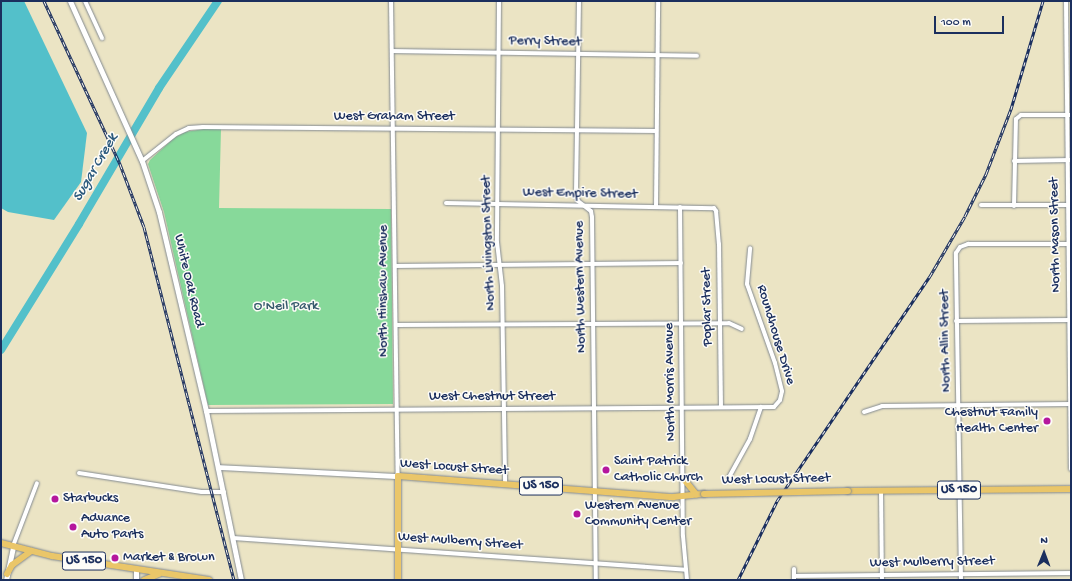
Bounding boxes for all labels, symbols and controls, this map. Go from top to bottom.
scale bar [936,8,1006,34]
text: 100 m [941,16,971,30]
street label: Perry Street [509,33,581,51]
street label: West Graham Street [334,109,454,125]
water label: Sugar Creek [69,131,123,205]
street label: North Livingston Street [478,175,500,311]
street label: North Mason Street [1047,177,1065,293]
street label: West Empire Street [522,185,638,203]
street label: North Western Avenue [571,221,591,353]
street label: North Hinshaw Avenue [376,225,392,357]
street label: White Oak Road [169,233,207,329]
street label: Poplar Street [699,268,717,346]
street label: Roundhouse Drive [752,283,798,387]
street label: North Allin Street [937,290,955,392]
park label: O'Neil Park [254,299,318,315]
street label: North Morris Avenue [662,323,680,441]
street label: West Chestnut Street [429,389,555,405]
place label: Chestnut Family Health Center [945,405,1038,438]
marker: Chestnut Family Health Center [1041,415,1053,427]
place label: Saint Patrick Catholic Church [614,454,703,486]
street label: West Locust Street [399,456,509,480]
marker: Saint Patrick Catholic Church [601,465,611,475]
street label: West Locust Street [722,471,830,489]
road number: US 150 [518,475,564,497]
road number: US 150 [936,479,982,501]
place label: Starbucks [63,491,118,507]
marker: Starbucks [50,494,60,504]
place label: Western Avenue Community Center [585,498,691,530]
marker: Western Avenue Community Center [572,509,582,519]
place label: Advance Auto Parts [81,511,143,544]
marker: Advance Auto Parts [68,522,78,532]
street label: West Mulberry Street [397,529,523,555]
north arrow [1024,533,1064,573]
text: N [1041,535,1048,547]
road number: US 150 [61,550,107,572]
place label: Market & Brown [123,550,215,566]
marker: Market & Brown [110,553,120,563]
street label: West Mulberry Street [869,554,995,572]

